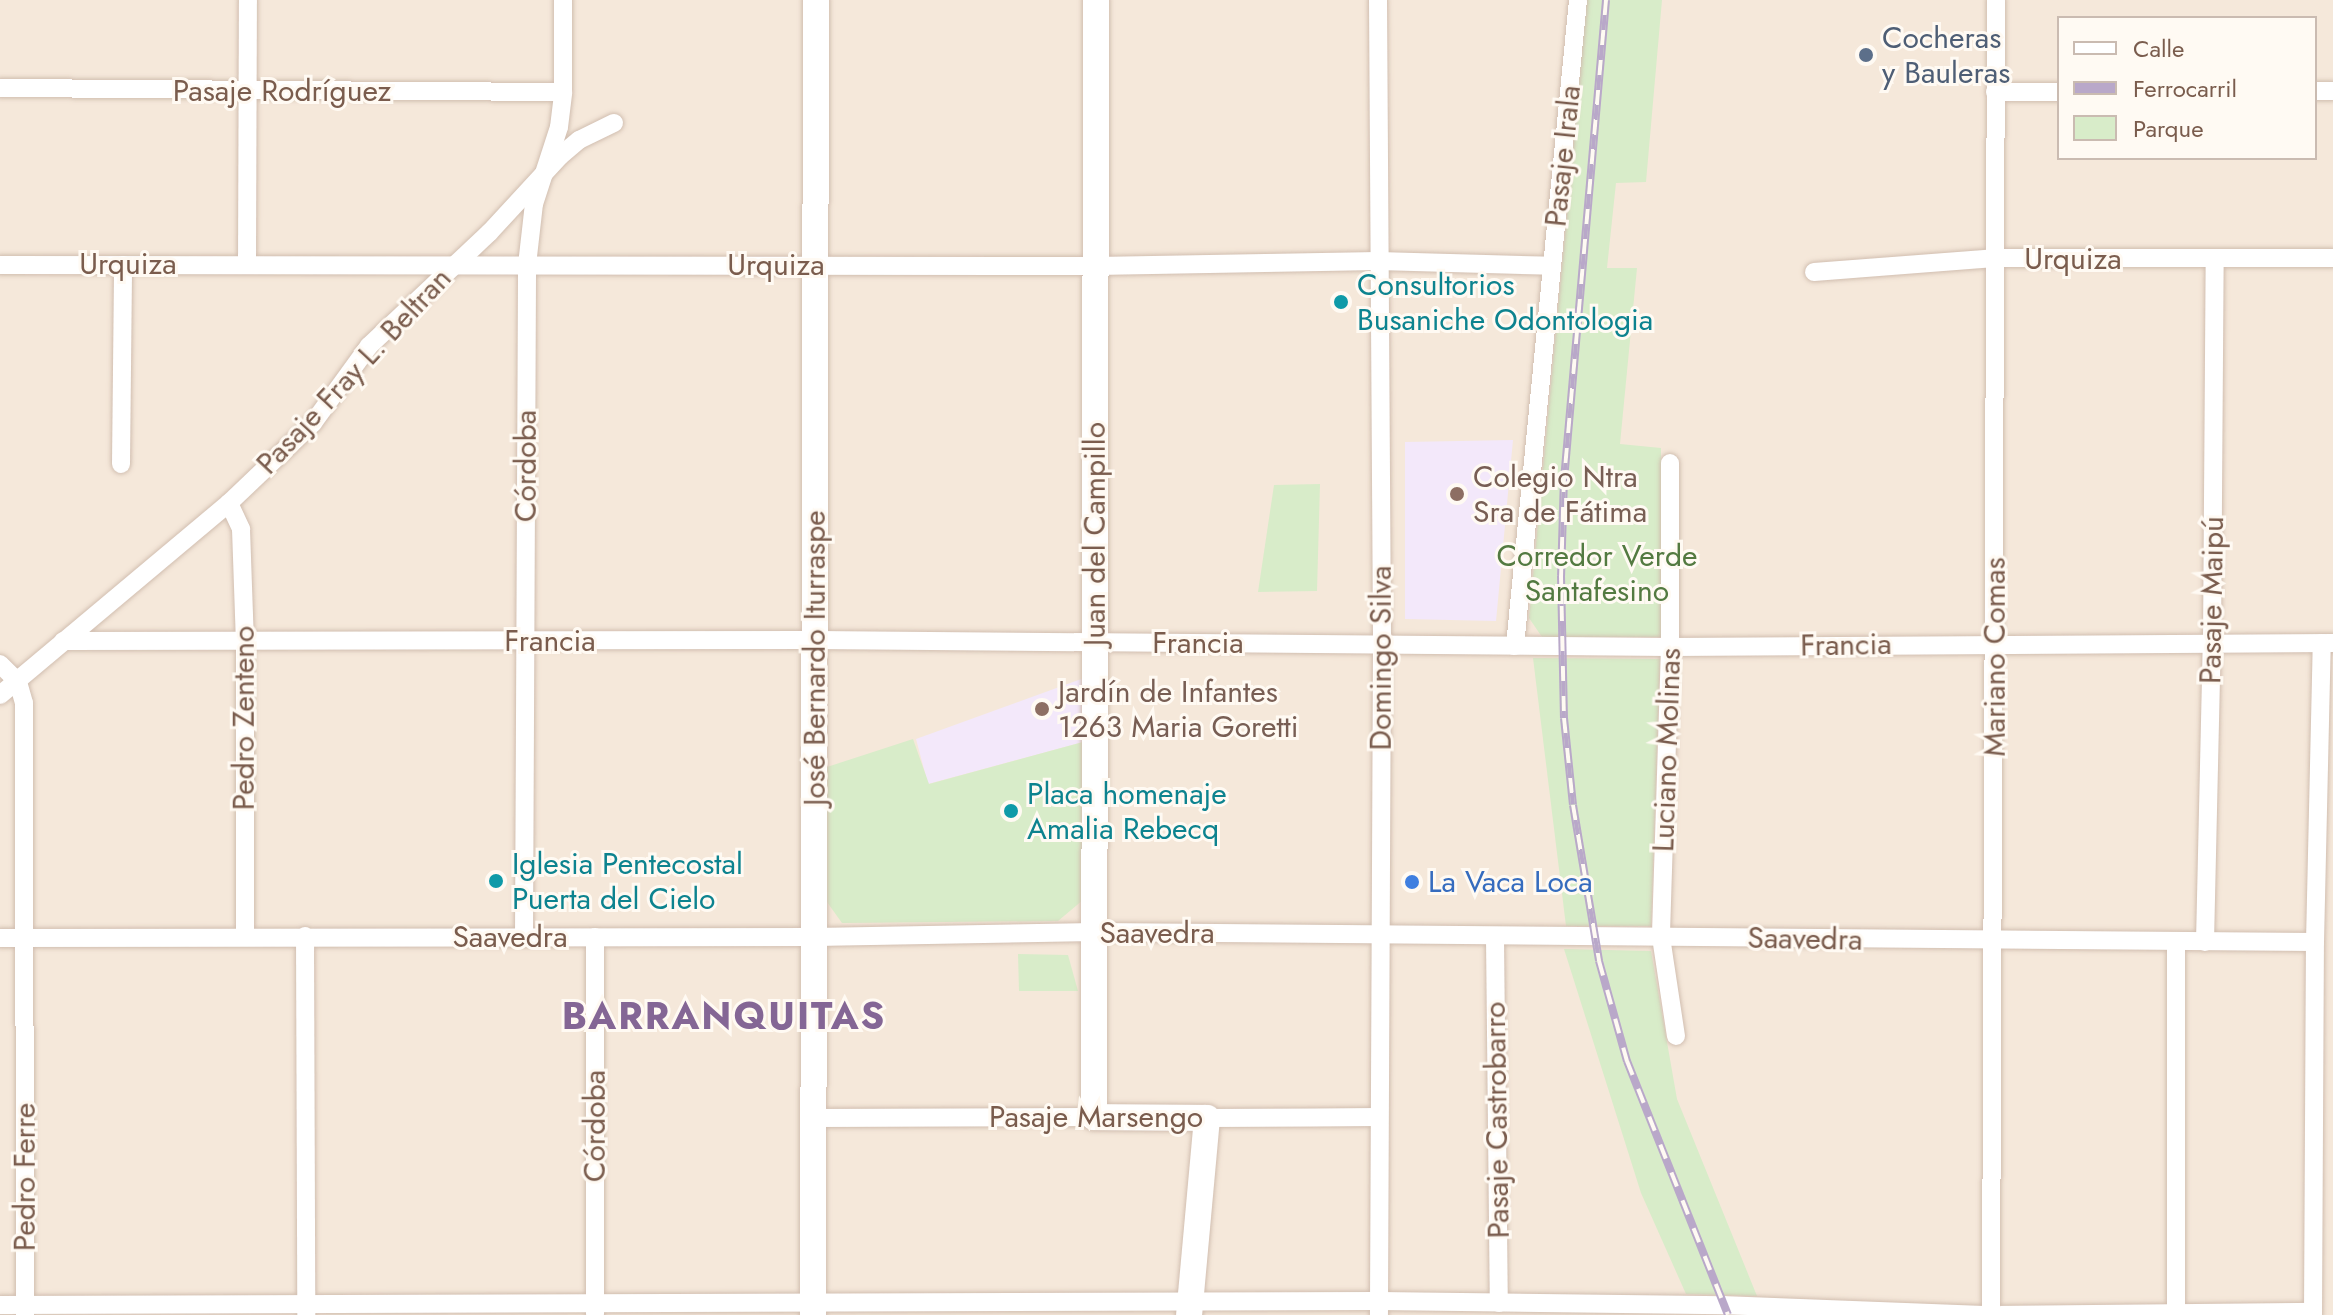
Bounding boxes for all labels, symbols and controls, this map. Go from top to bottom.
legend [2057,16,2317,160]
place label: Cocheras y Bauleras [1882,20,2010,90]
text: Calle [2133,31,2184,66]
marker: Cocheras y Bauleras [1857,46,1875,64]
text: Ferrocarril [2133,71,2237,106]
street label: Pasaje Rodríguez [173,73,391,109]
street label: Pasaje Irala [1538,84,1588,228]
text: Parque [2133,111,2204,146]
street label: Urquiza [2024,241,2122,277]
street label: Urquiza [79,246,177,282]
street label: Urquiza [727,247,825,283]
street label: Pasaje Fray L. Beltran [249,260,459,482]
place label: Consultorios Busaniche Odontologia [1357,267,1653,338]
marker: Consultorios Busaniche Odontologia [1332,293,1350,311]
street label: Córdoba [508,410,544,522]
street label: Juan del Campillo [1077,422,1113,646]
place label: Colegio Ntra Sra de Fátima [1473,459,1647,530]
marker: Colegio Ntra Sra de Fátima [1448,485,1466,503]
street label: José Bernardo Iturraspe [797,510,833,806]
street label: Pasaje Maipú [2193,516,2231,684]
park label: Corredor Verde Santafesino [1497,538,1697,608]
street label: Mariano Comas [1977,557,2013,757]
street label: Domingo Silva [1363,566,1399,750]
street label: Francia [504,623,596,659]
street label: Francia [1152,625,1244,661]
street label: Pedro Zenteno [226,626,262,810]
street label: Francia [1800,626,1892,664]
street label: Luciano Molinas [1645,647,1689,853]
place label: Jardín de Infantes 1263 Maria Goretti [1058,674,1299,744]
marker: Jardín de Infantes 1263 Maria Goretti [1033,700,1051,718]
place label: Placa homenaje Amalia Rebecq [1027,776,1227,846]
marker: Placa homenaje Amalia Rebecq [1002,802,1020,820]
place label: Iglesia Pentecostal Puerta del Cielo [512,846,743,916]
place label: La Vaca Loca [1428,864,1593,900]
marker: Iglesia Pentecostal Puerta del Cielo [487,872,505,890]
marker: La Vaca Loca [1403,873,1421,891]
street label: Saavedra [1099,915,1215,951]
street label: Saavedra [452,919,568,955]
street label: Saavedra [1747,920,1863,958]
district label: BARRANQUITAS [562,993,886,1039]
street label: Pasaje Castrobarro [1477,1001,1517,1239]
street label: Córdoba [577,1070,613,1182]
street label: Pasaje Marsengo [989,1099,1203,1135]
street label: Pedro Ferre [7,1103,43,1251]

